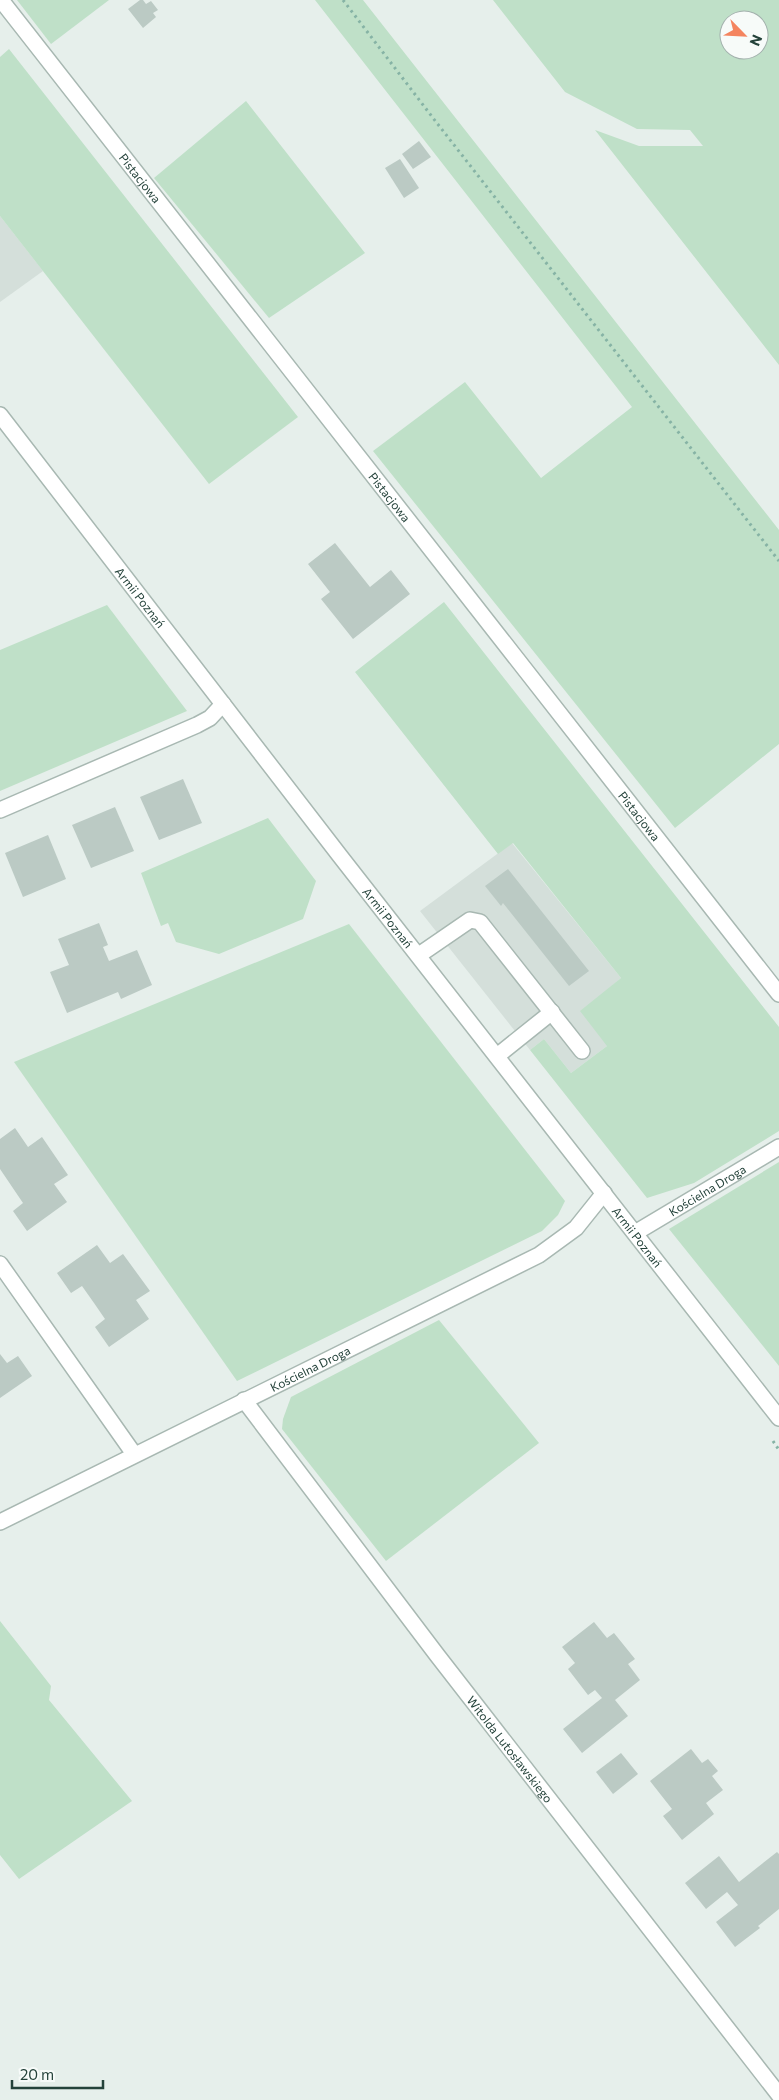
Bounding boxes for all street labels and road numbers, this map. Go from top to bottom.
street label: Pistacjowa [117,150,164,206]
street label: Pistacjowa [366,469,414,524]
street label: Armii Poznań [113,564,168,630]
street label: Pistacjowa [616,788,663,843]
street label: Armii Poznań [360,885,416,950]
street label: Kościelna Droga [666,1162,748,1218]
street label: Armii Poznań [610,1204,665,1270]
street label: Kościelna Droga [268,1343,352,1394]
street label: Witolda Lutosławskiego [464,1693,556,1805]

